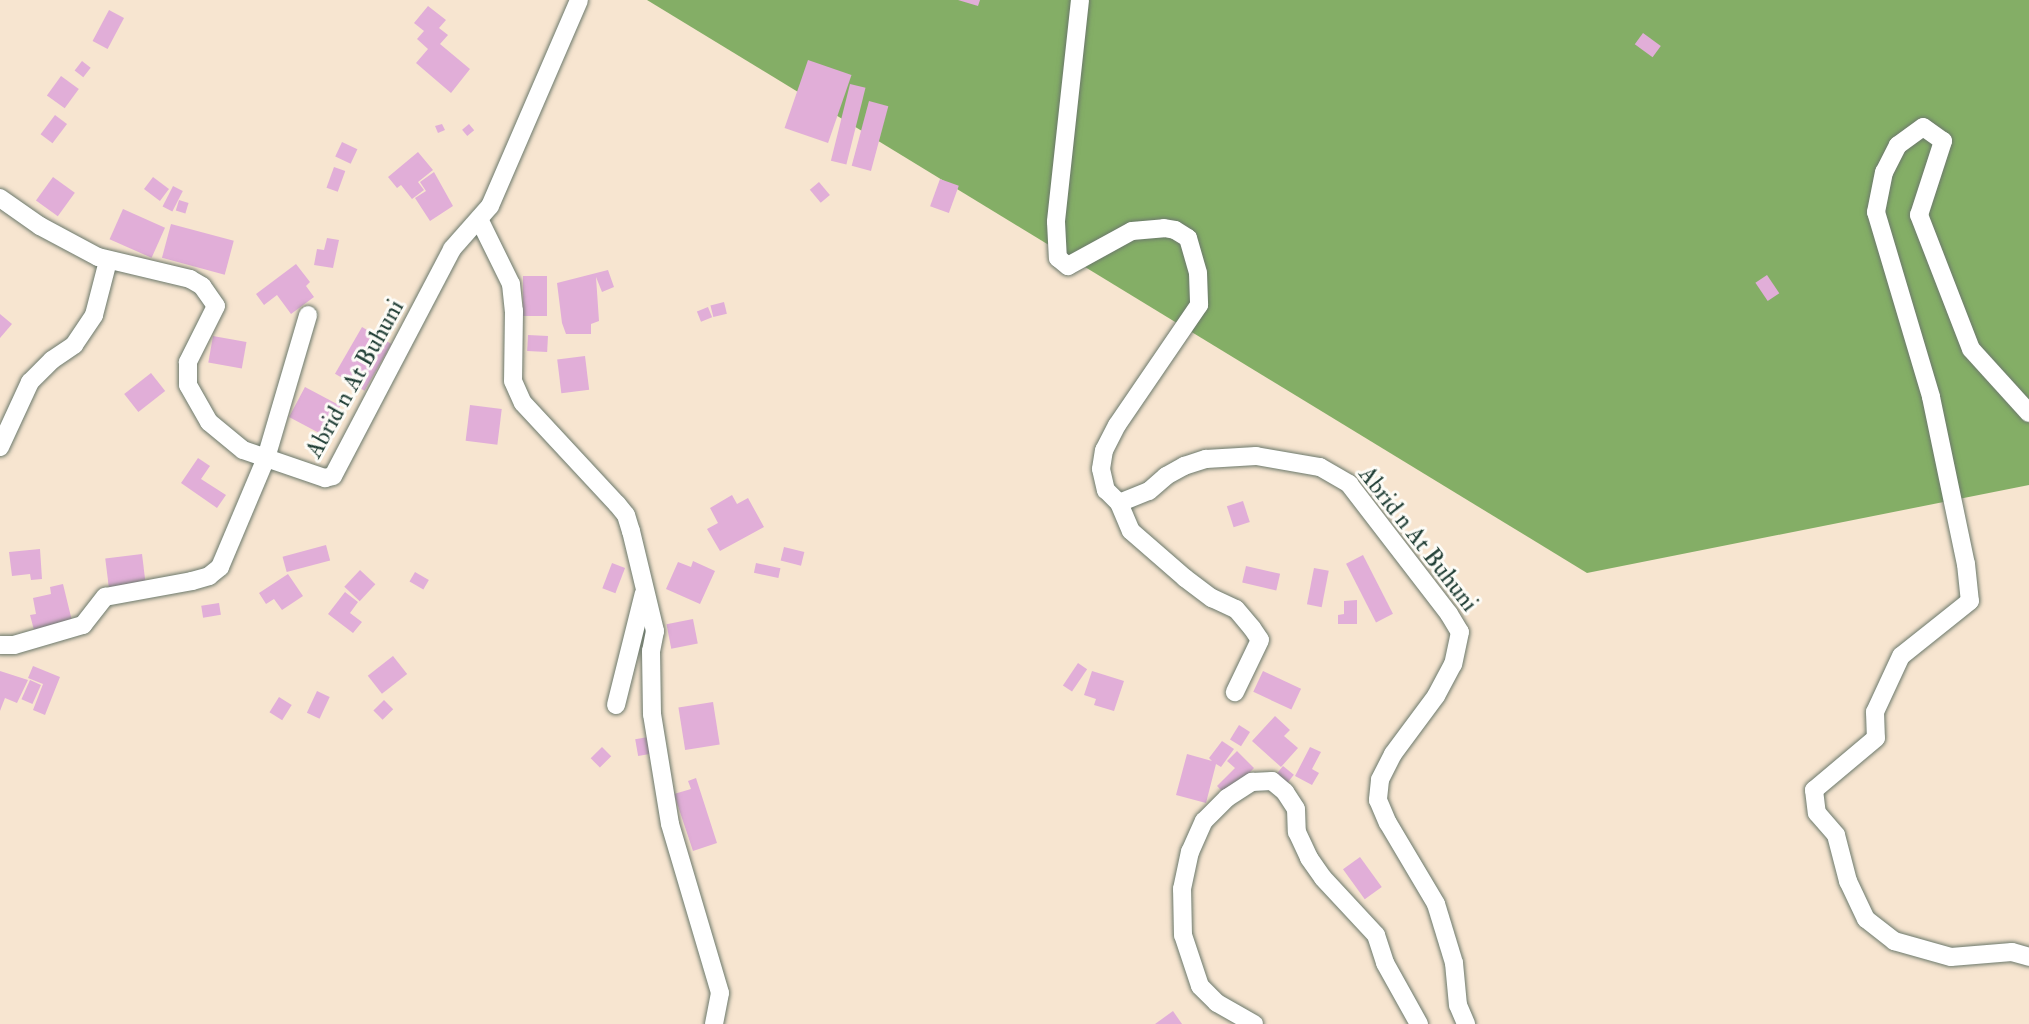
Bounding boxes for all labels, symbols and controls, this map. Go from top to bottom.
street label: Abrid n At Buhuni [300,295,410,463]
street label: Abrid n At Buhuni [1352,461,1484,617]

